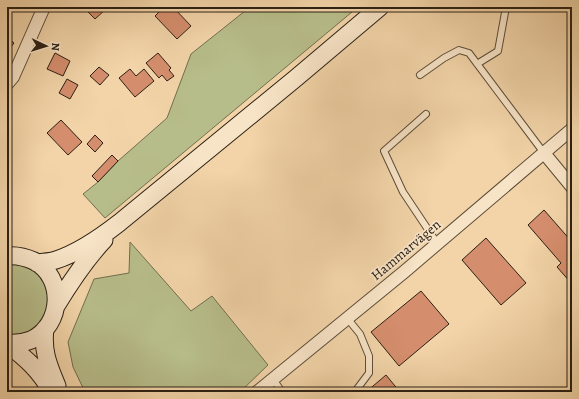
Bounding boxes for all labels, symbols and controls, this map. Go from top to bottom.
north arrow [26,26,66,66]
text: N [48,42,63,51]
street label: Hammarvägen [367,215,445,285]

